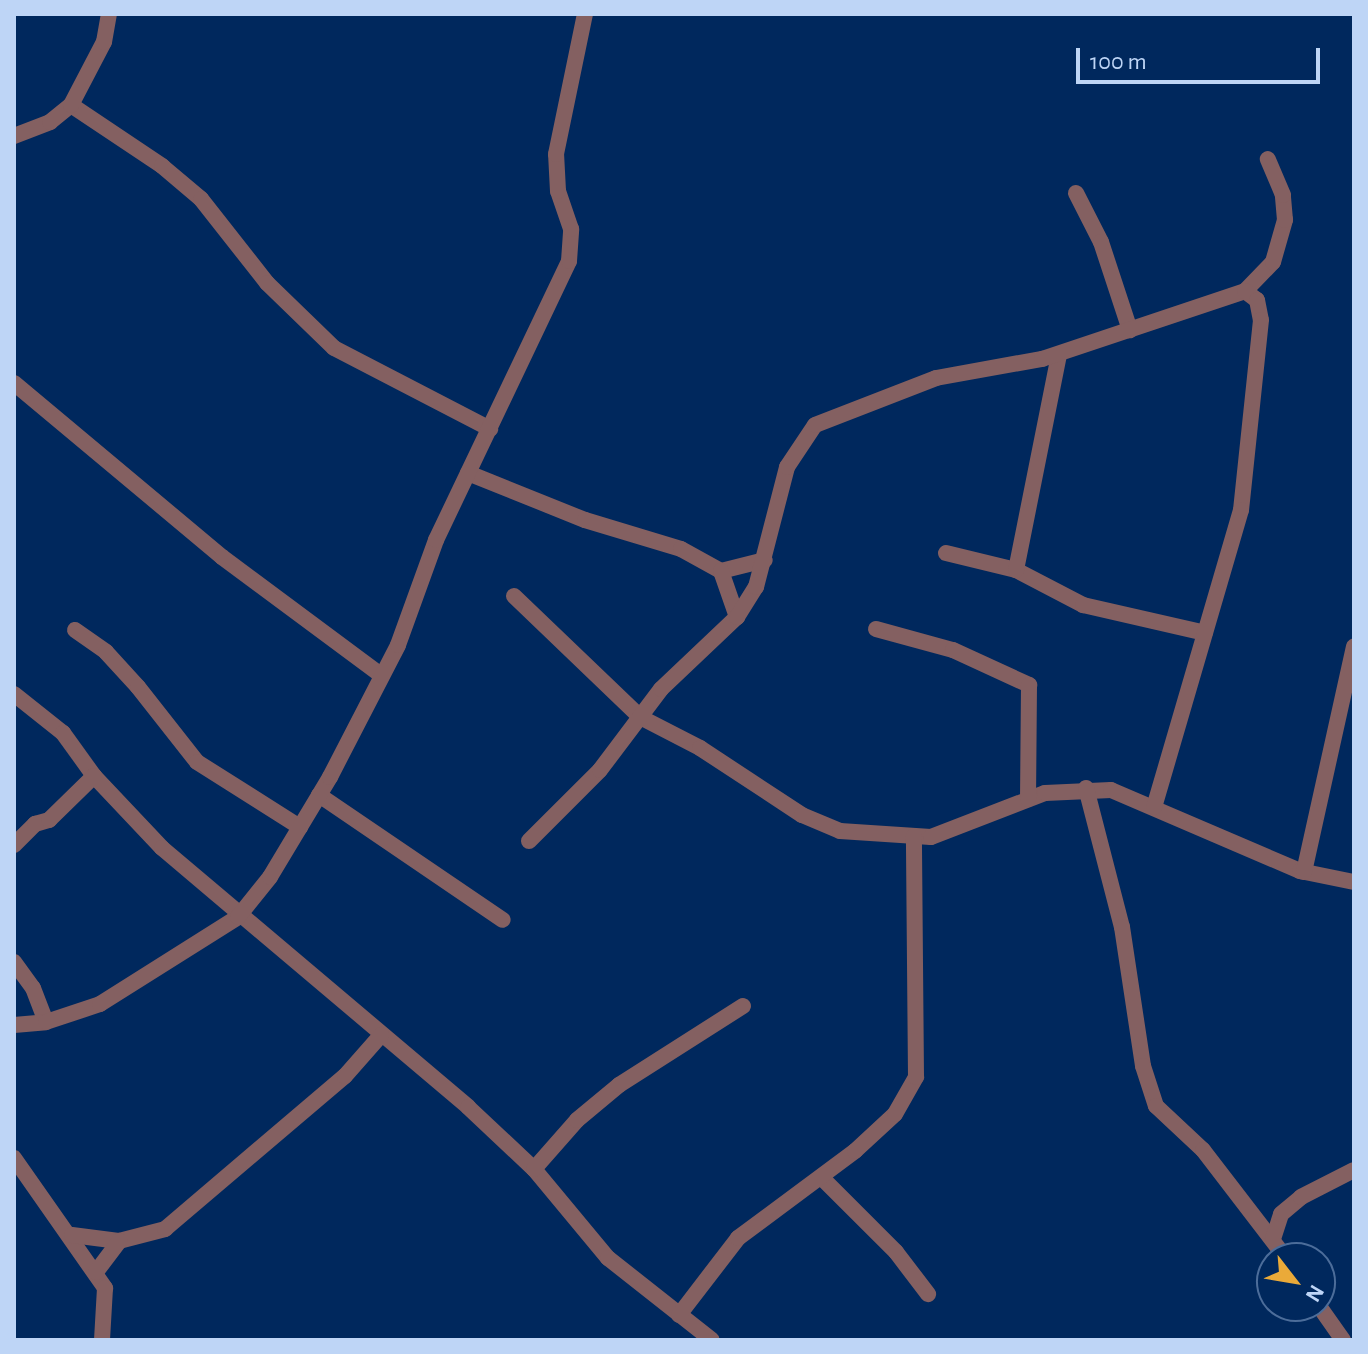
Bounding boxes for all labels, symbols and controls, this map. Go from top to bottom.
scale bar [1080,32,1324,82]
text: 100 m [1090,50,1147,74]
north arrow [1256,1242,1336,1322]
text: N [1301,1281,1328,1306]

